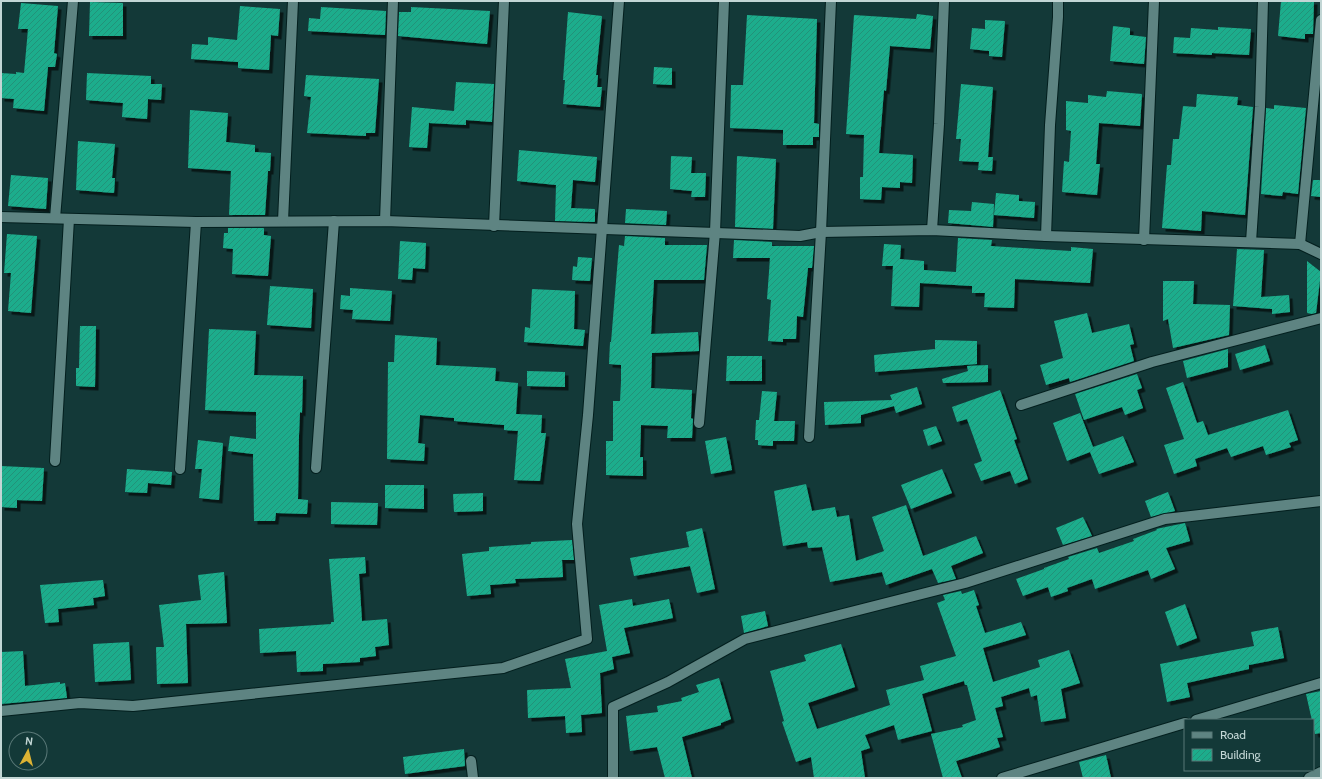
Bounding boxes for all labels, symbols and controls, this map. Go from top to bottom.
legend [1184,719,1314,771]
text: Road [1220,727,1246,742]
north arrow [8,731,48,771]
text: N [25,734,34,748]
text: Building [1220,747,1262,762]

